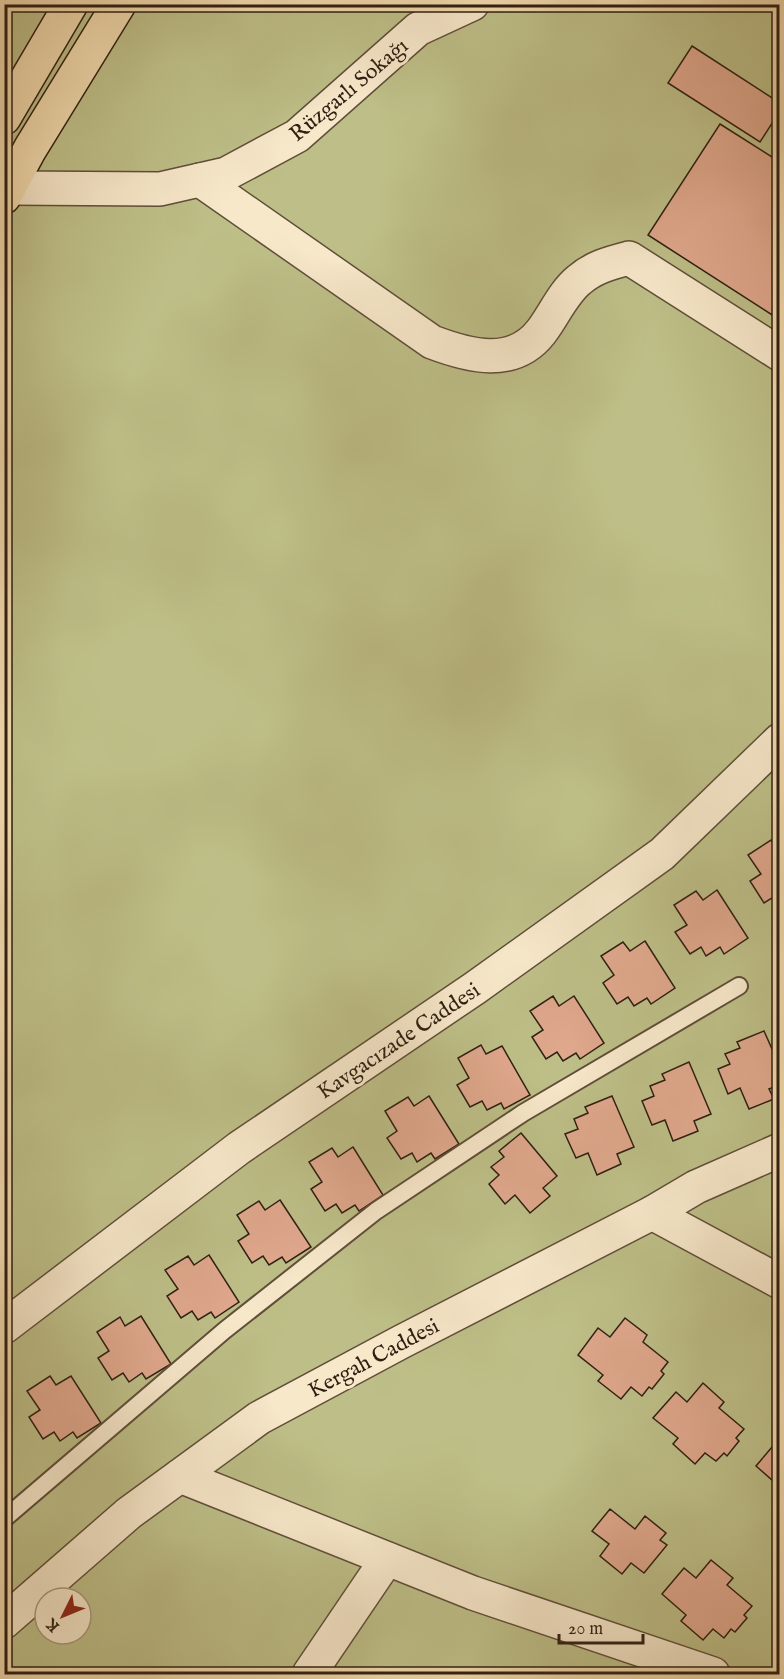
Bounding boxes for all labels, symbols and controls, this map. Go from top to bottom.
street label: Rüzgarlı Sokağı [284,33,415,148]
street label: Kavgacızade Caddesi [312,977,486,1106]
street label: Kergah Caddesi [304,1312,444,1405]
north arrow [33,1586,93,1646]
scale bar [559,1607,643,1645]
text: K [41,1613,65,1636]
text: 20 m [568,1618,603,1641]

